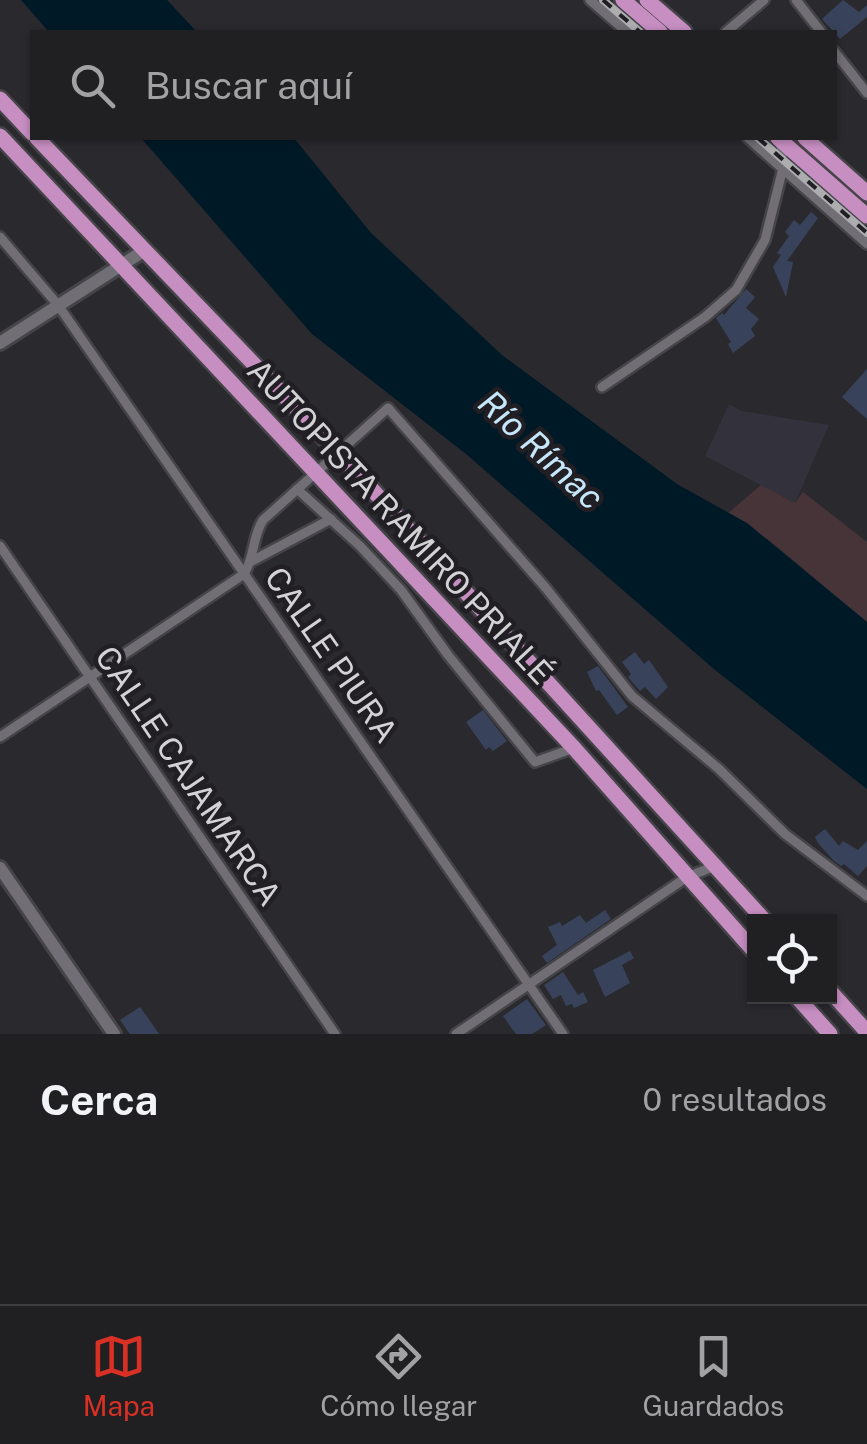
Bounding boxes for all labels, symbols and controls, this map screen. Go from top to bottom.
search box [30,30,837,140]
icon: search [65,58,120,113]
text: Buscar aquí [145,63,352,108]
street label: AUTOPISTA RAMIRO PRIALÉ [240,352,560,691]
water label: Río Rímac [470,382,612,518]
street label: CALLE PIURA [257,560,405,749]
street label: CALLE CAJAMARCA [88,639,289,912]
map controls [747,914,837,1004]
button: locate [747,914,837,1004]
text: Cerca [40,1075,158,1124]
text: 0 resultados [643,1081,827,1118]
tab: Mapa [83,1329,155,1422]
tab: Cómo llegar [320,1329,477,1422]
tab: Guardados [642,1329,784,1422]

